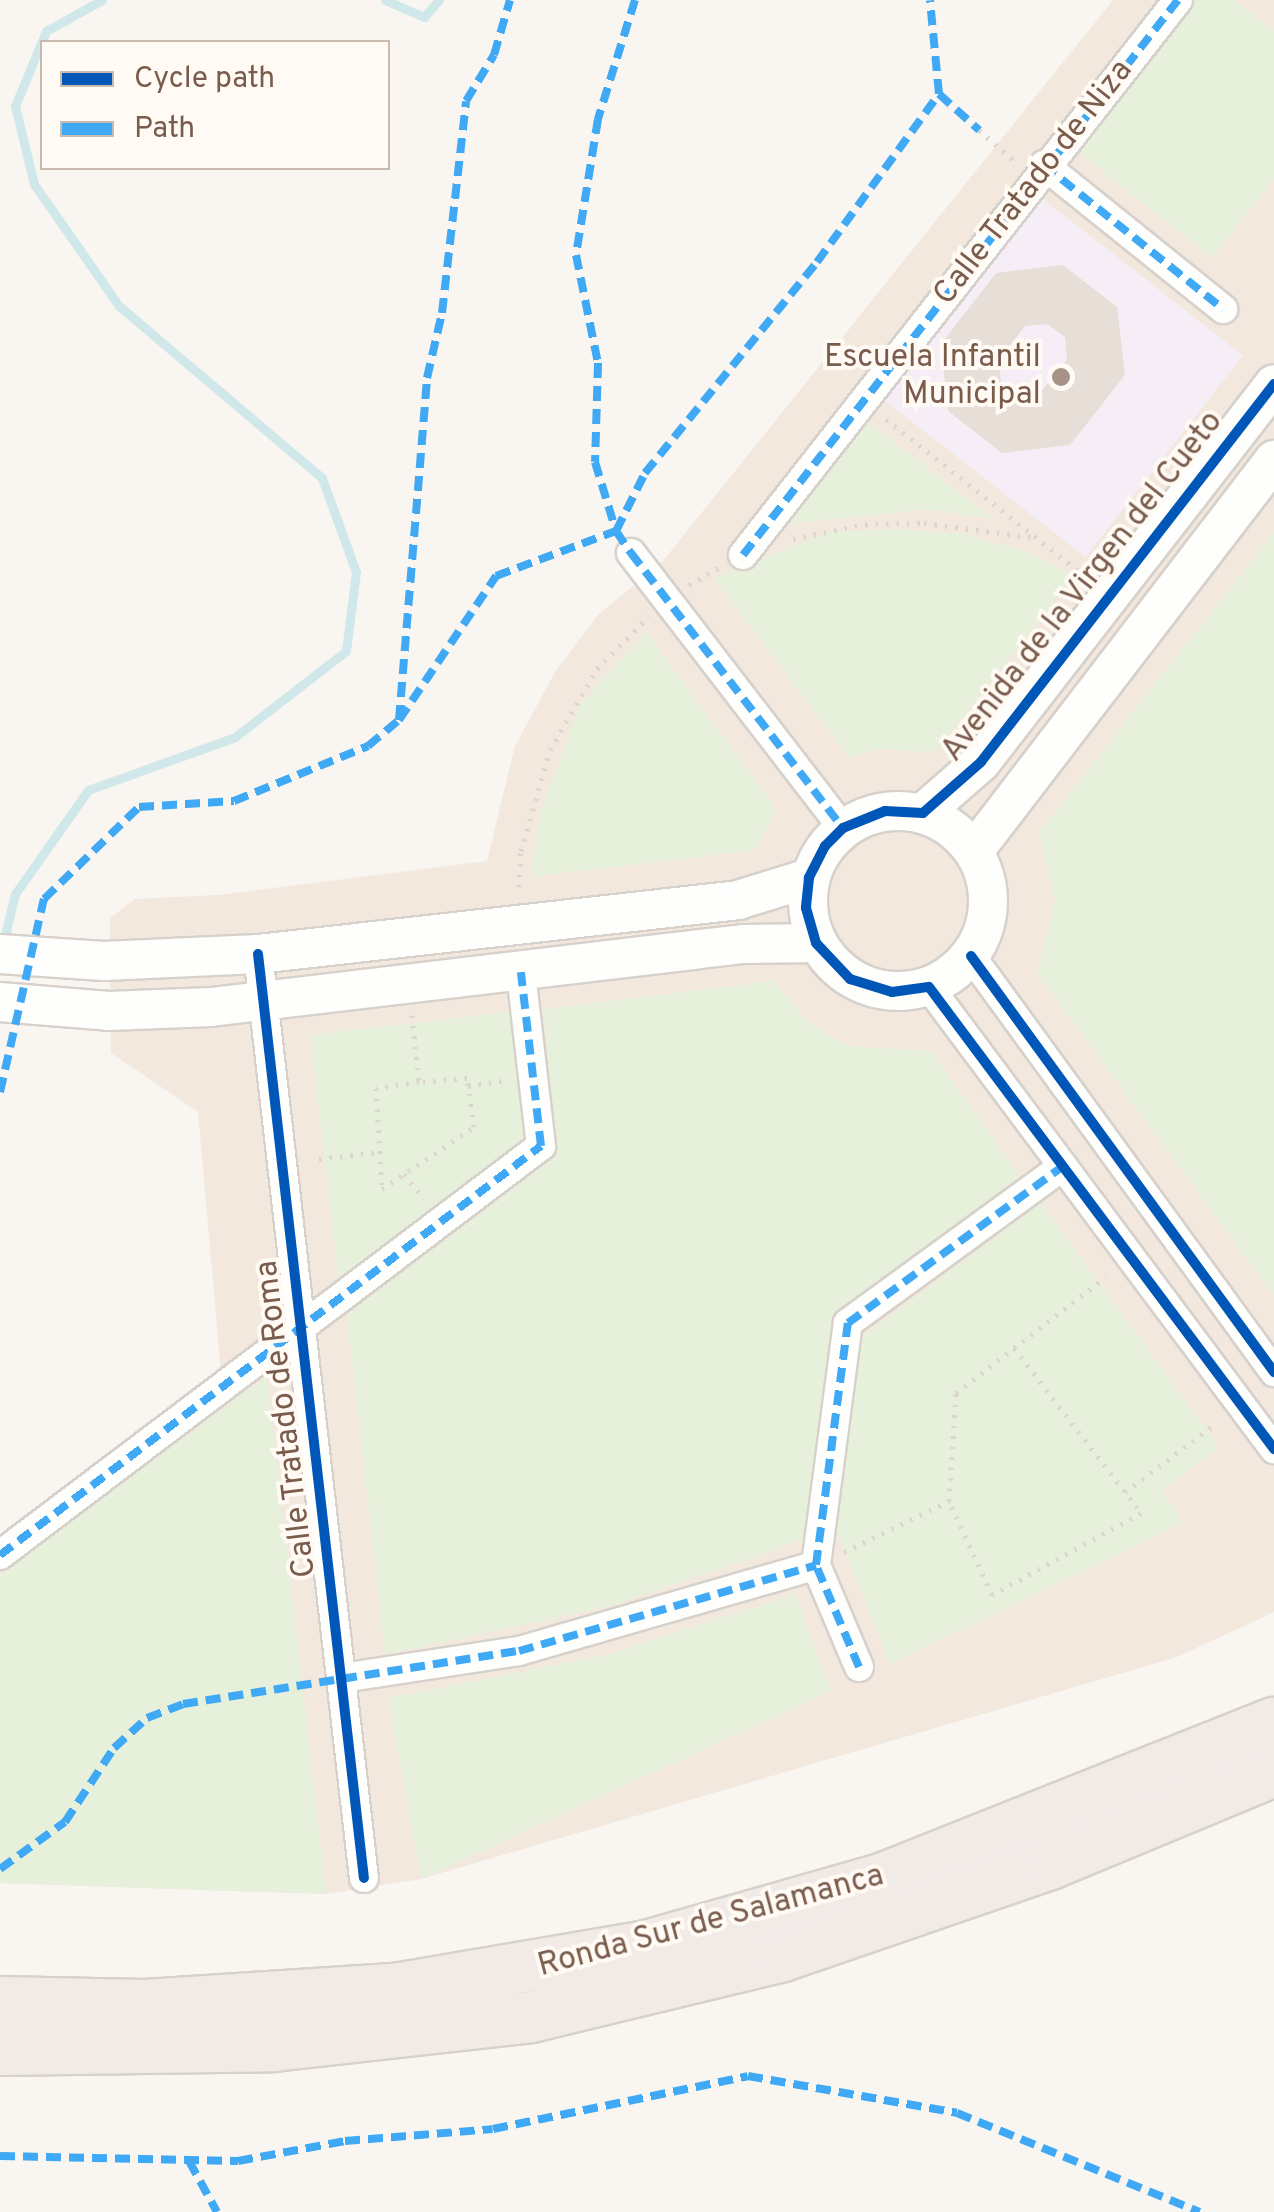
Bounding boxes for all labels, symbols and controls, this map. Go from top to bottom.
legend [40,40,390,170]
street label: Calle Tratado de Niza [926,52,1142,314]
text: Cycle path [134,61,275,98]
text: Path [134,111,195,148]
place label: Escuela Infantil Municipal [824,340,1041,415]
marker: Escuela Infantil Municipal [1050,366,1072,388]
street label: Avenida de la Virgen del Cueto [934,404,1232,770]
street label: Calle Tratado de Roma [248,1258,326,1580]
street label: Ronda Sur de Salamanca [534,1857,888,1987]

